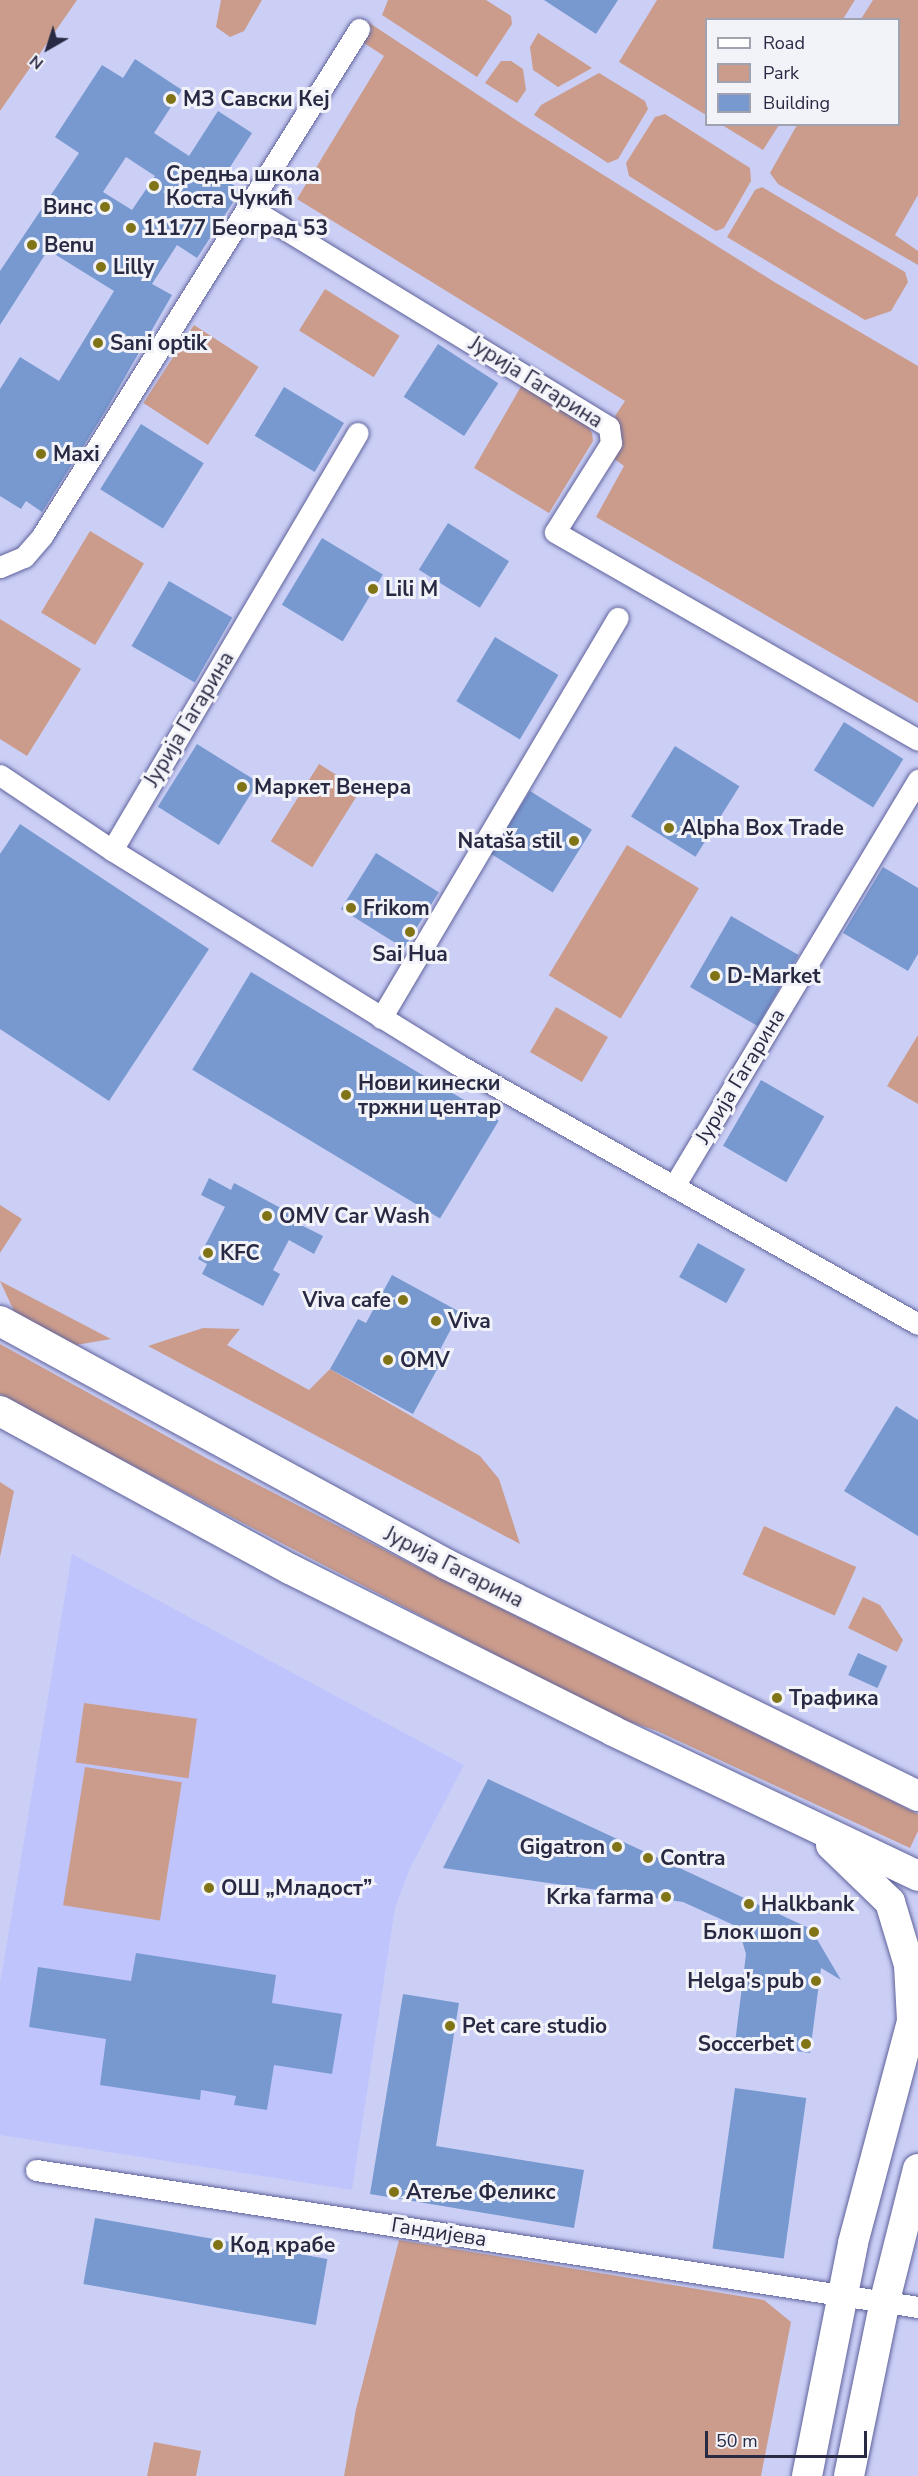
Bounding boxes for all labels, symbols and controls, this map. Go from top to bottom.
north arrow [18,18,78,78]
legend [705,18,900,126]
text: Road [763,31,805,55]
text: N [25,50,48,74]
text: Park [763,61,799,85]
place label: МЗ Савски Кеј [183,86,330,112]
text: Building [763,91,830,115]
marker: МЗ Савски Кеј [164,92,178,106]
place label: Средња школа Коста Чукић [166,161,320,211]
marker: Средња школа Коста Чукић [147,179,161,193]
place label: Винс [43,194,93,220]
marker: Винс [98,200,112,214]
place label: 11177 Београд 53 [143,215,328,241]
marker: 11177 Београд 53 [124,221,138,235]
place label: Benu [44,232,94,258]
marker: Benu [25,238,39,252]
place label: Lilly [113,254,154,280]
marker: Lilly [94,260,108,274]
place label: Sani optik [110,330,207,356]
street label: Јурија Гагарина [464,331,608,433]
marker: Sani optik [91,336,105,350]
place label: Maxi [53,441,100,467]
marker: Maxi [34,447,48,461]
place label: Lili M [385,576,438,602]
marker: Lili M [366,582,380,596]
street label: Јурија Гагарина [139,647,239,791]
place label: Маркет Венера [254,774,411,800]
marker: Маркет Венера [235,780,249,794]
place label: Alpha Box Trade [681,815,844,841]
marker: Alpha Box Trade [662,821,676,835]
place label: Nataša stil [458,828,562,854]
marker: Nataša stil [567,834,581,848]
place label: Frikom [363,895,430,921]
marker: Frikom [344,901,358,915]
marker: Sai Hua [403,925,417,939]
place label: Sai Hua [372,941,448,967]
place label: D-Market [727,963,821,989]
marker: D-Market [708,969,722,983]
street label: Јурија Гагарина [690,1004,790,1148]
place label: Нови кинески тржни центар [358,1070,501,1120]
marker: Нови кинески тржни центар [339,1088,353,1102]
place label: OMV Car Wash [279,1203,430,1229]
marker: OMV Car Wash [260,1209,274,1223]
place label: KFC [220,1240,260,1266]
marker: KFC [201,1246,215,1260]
place label: Viva cafe [303,1287,391,1313]
marker: Viva cafe [396,1293,410,1307]
place label: Viva [448,1308,491,1334]
marker: Viva [429,1314,443,1328]
place label: OMV [400,1347,450,1373]
marker: OMV [381,1353,395,1367]
street label: Јурија Гагарина [380,1521,528,1613]
place label: Трафика [789,1685,879,1711]
marker: Трафика [770,1691,784,1705]
place label: Gigatron [520,1834,605,1860]
marker: Gigatron [610,1840,624,1854]
place label: Contra [660,1845,726,1871]
marker: Contra [641,1851,655,1865]
place label: ОШ „Младост” [221,1875,372,1901]
marker: ОШ „Младост” [202,1881,216,1895]
place label: Krka farma [546,1884,654,1910]
marker: Krka farma [659,1890,673,1904]
place label: Halkbank [761,1891,854,1917]
marker: Halkbank [742,1897,756,1911]
place label: Блок шоп [703,1919,802,1945]
marker: Блок шоп [807,1925,821,1939]
place label: Helga's pub [687,1968,804,1994]
marker: Helga's pub [809,1974,823,1988]
place label: Pet care studio [462,2013,607,2039]
marker: Pet care studio [443,2019,457,2033]
place label: Soccerbet [698,2031,794,2057]
marker: Soccerbet [799,2037,813,2051]
place label: Атеље Феликс [406,2179,556,2205]
marker: Атеље Феликс [387,2185,401,2199]
street label: Гандијева [390,2212,488,2252]
place label: Код крабе [230,2232,336,2258]
marker: Код крабе [211,2238,225,2252]
scale bar [708,2419,870,2457]
text: 50 m [716,2429,758,2453]

